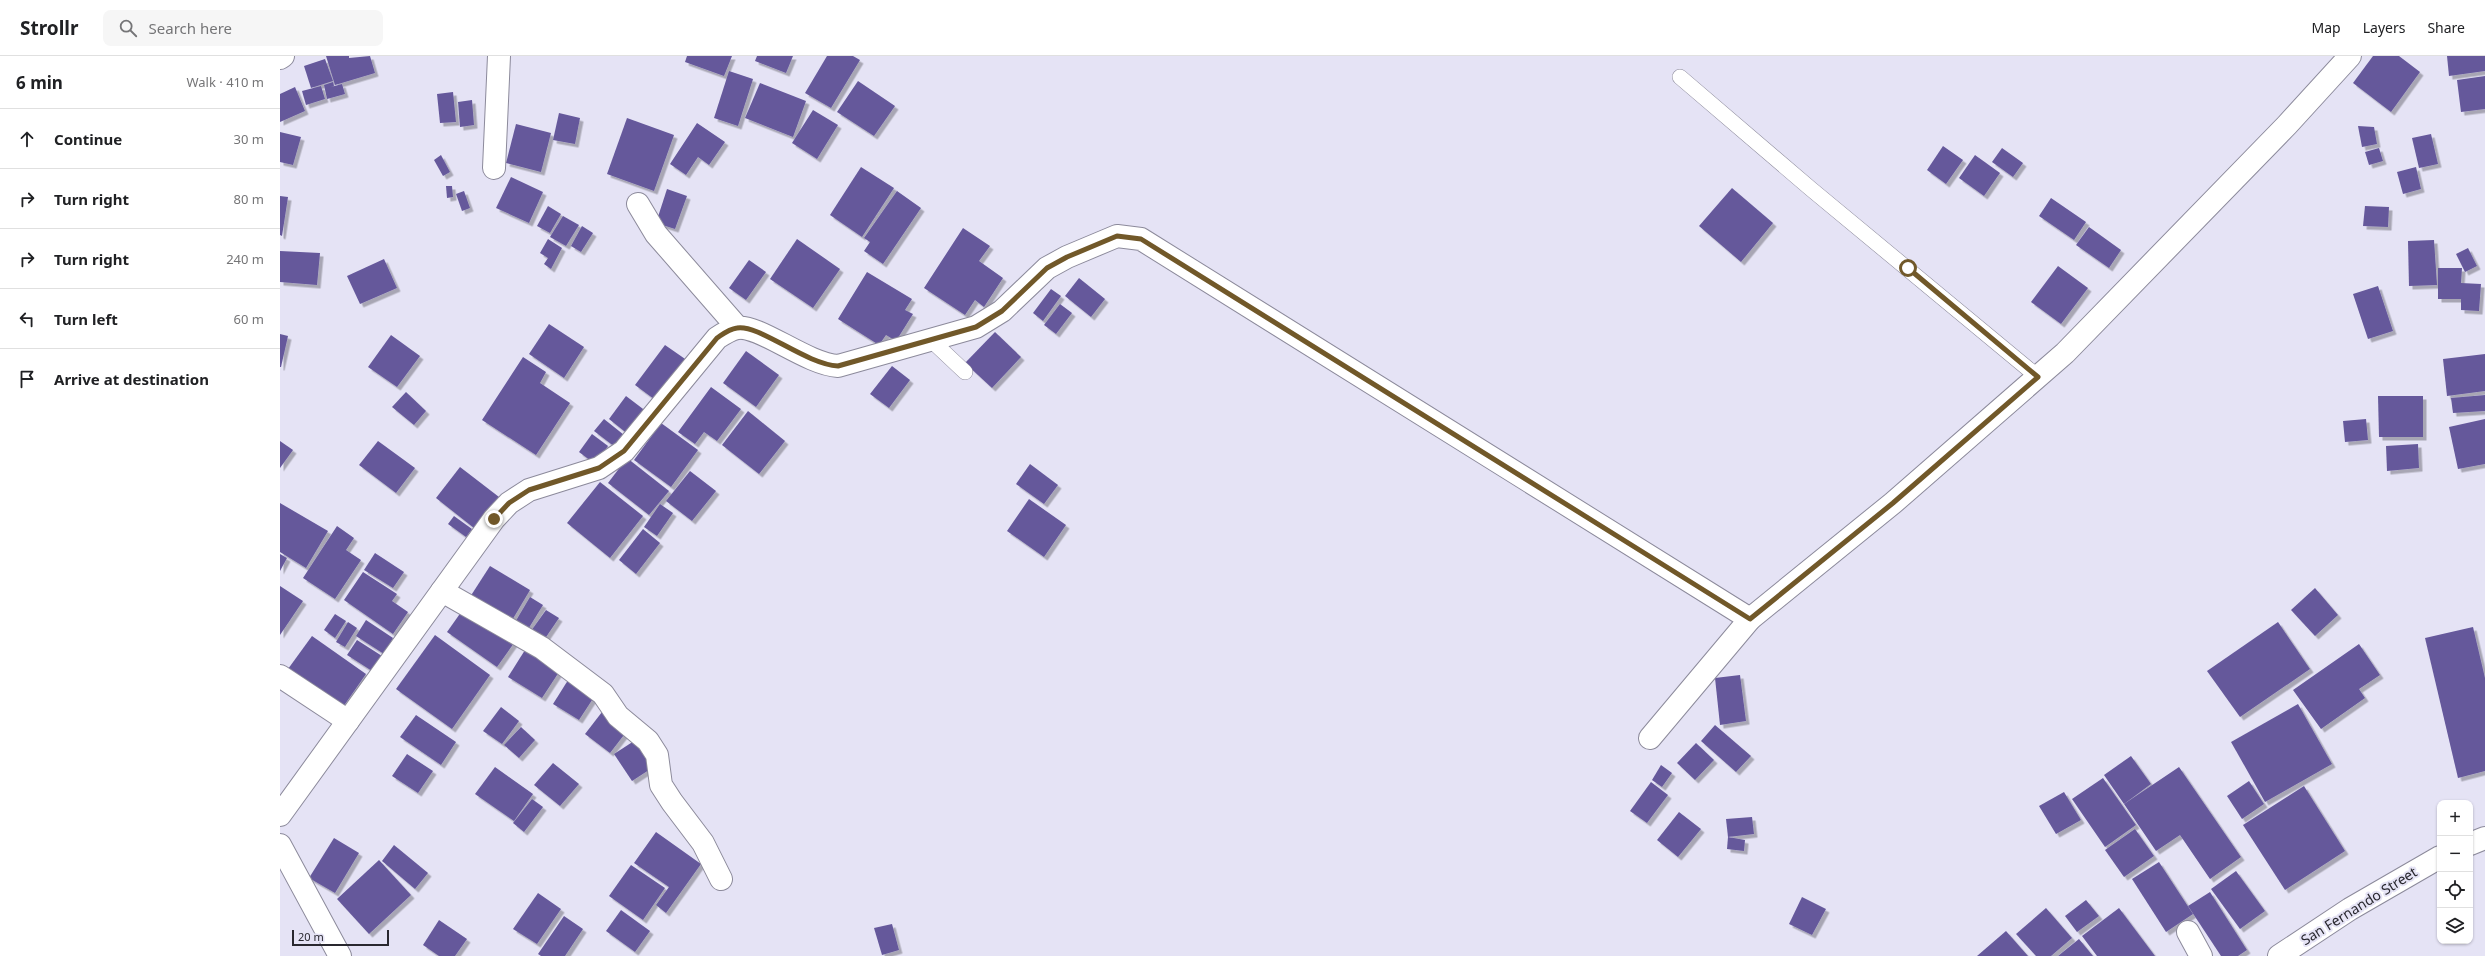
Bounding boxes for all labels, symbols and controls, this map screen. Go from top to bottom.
search box [103,10,383,46]
text: Strollr [20,15,79,41]
icon: search [117,17,139,39]
text: Search here [149,18,232,38]
text: Map [2312,18,2341,37]
text: Layers [2363,18,2405,37]
text: Share [2427,18,2465,37]
text: 6 min [16,71,63,94]
text: Walk · 410 m [186,73,264,91]
icon: ahead [16,128,38,150]
text: Continue [54,129,122,149]
text: 30 m [234,130,264,148]
icon: right [16,188,38,210]
text: Turn right [54,189,129,209]
text: 80 m [234,190,264,208]
icon: right [16,248,38,270]
text: Turn right [54,249,129,269]
text: 240 m [226,250,264,268]
route start [1899,259,1917,277]
icon: left [16,308,38,330]
text: Turn left [54,309,118,329]
text: 60 m [234,310,264,328]
icon: arrive [16,368,38,390]
text: Arrive at destination [54,369,209,389]
route end [485,510,503,528]
map controls [2437,800,2473,944]
button: + [2437,800,2473,836]
button: − [2437,836,2473,872]
street label: San Fernando Street [2297,862,2420,949]
button: locate [2437,872,2473,908]
button: layers [2437,908,2473,944]
scale bar [292,928,389,947]
text: 20 m [298,929,324,944]

